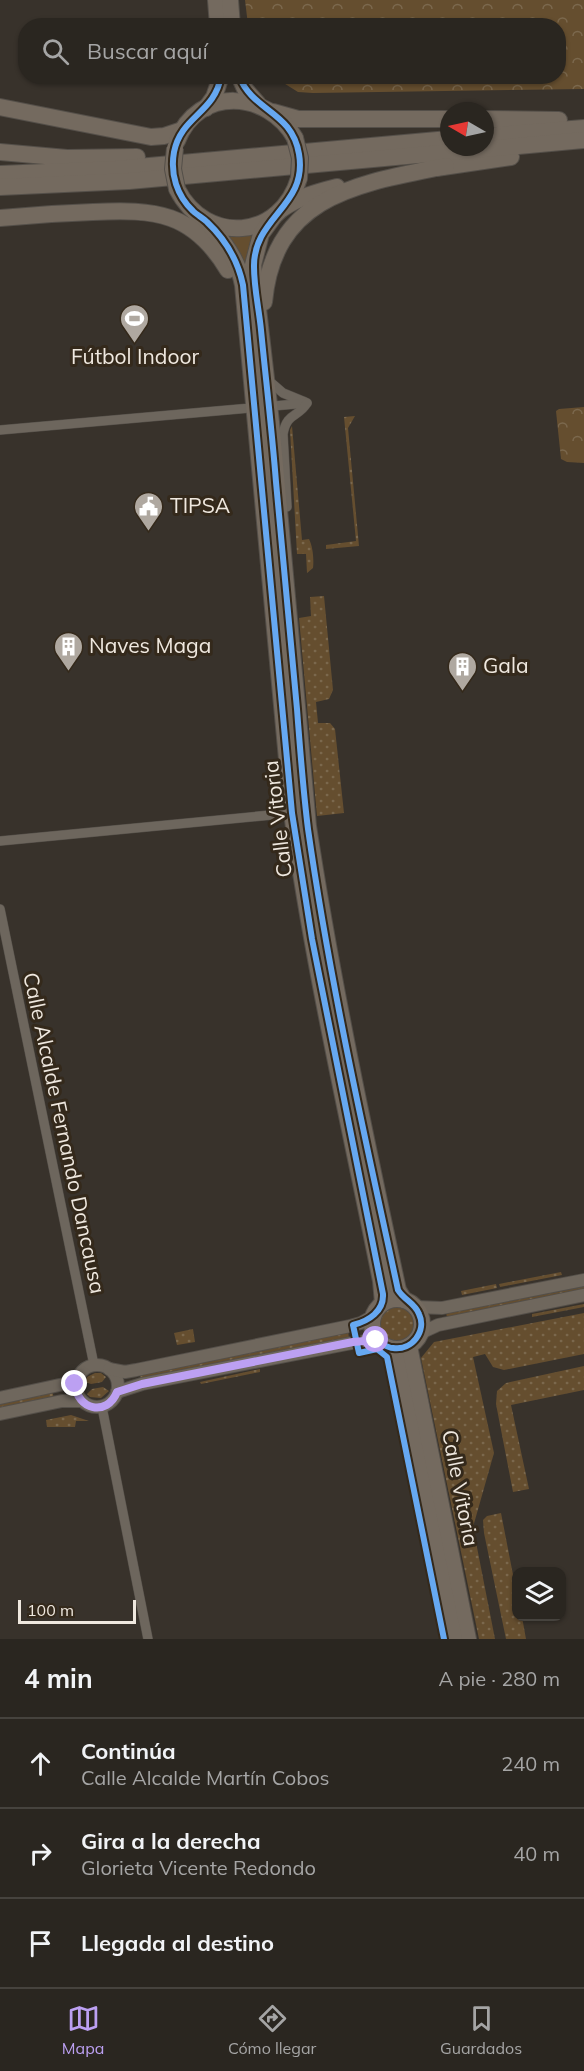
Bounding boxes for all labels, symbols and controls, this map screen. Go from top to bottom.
search box [18,18,566,84]
icon: search [39,35,72,68]
text: Buscar aquí [87,37,208,65]
north arrow [440,102,494,156]
sports icon: Fútbol Indoor [119,302,151,344]
place label: Fútbol Indoor [71,343,199,369]
public building icon: TIPSA [133,490,165,532]
place label: TIPSA [170,492,231,518]
building icon: Naves Maga [52,630,84,672]
place label: Naves Maga [89,632,211,658]
building icon: Gala [446,650,478,692]
place label: Gala [483,652,529,678]
street label: Calle Vitoria [257,759,297,879]
street label: Calle Alcalde Fernando Dancausa [18,970,112,1296]
route start [362,1326,388,1352]
route end [61,1370,87,1396]
street label: Calle Vitoria [437,1428,485,1548]
map controls [512,1567,566,1621]
button: layers [512,1567,566,1621]
scale bar [18,1597,136,1624]
text: 100 m [27,1600,74,1620]
text: 4 min [24,1662,93,1695]
text: A pie · 280 m [439,1666,560,1691]
text: Continúa [81,1737,176,1765]
icon: ahead [24,1747,57,1780]
text: 240 m [501,1751,560,1776]
text: Calle Alcalde Martín Cobos [81,1765,330,1790]
text: Gira a la derecha [81,1827,261,1855]
icon: right [24,1837,57,1870]
text: 40 m [513,1841,560,1866]
text: Glorieta Vicente Redondo [81,1855,316,1880]
icon: arrive [24,1927,57,1960]
text: Llegada al destino [81,1929,274,1957]
tab: Mapa [62,2002,104,2058]
tab: Cómo llegar [228,2002,316,2058]
tab: Guardados [440,2002,522,2058]

